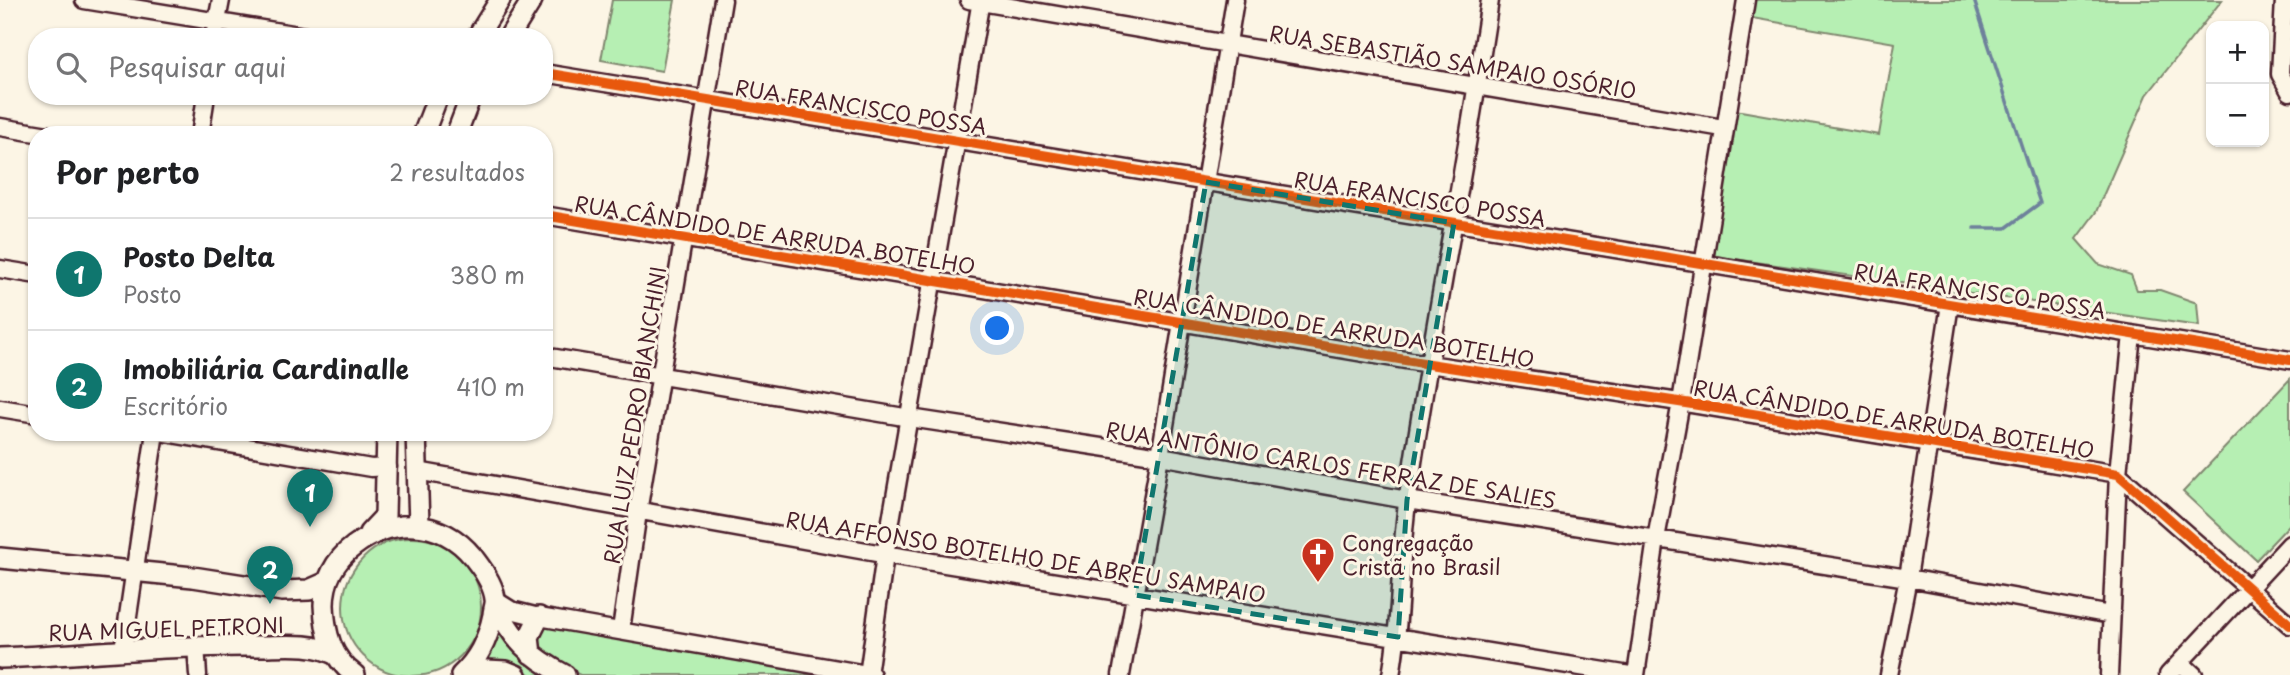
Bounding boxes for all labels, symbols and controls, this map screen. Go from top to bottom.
street label: RUA SEBASTIÃO SAMPAIO OSÓRIO [1267,16,1639,106]
map controls [2206,21,2269,147]
button: + [2206,21,2269,84]
search box [28,28,553,105]
text: Pesquisar aqui [108,47,286,86]
icon: search [52,48,90,86]
street label: RUA FRANCISCO POSSA [733,70,989,142]
button: − [2206,84,2269,147]
text: Por perto [56,149,199,194]
text: 2 resultados [389,154,525,189]
street label: RUA FRANCISCO POSSA [1292,162,1548,234]
street label: RUA CÂNDIDO DE ARRUDA BOTELHO [572,186,978,282]
text: Posto Delta [123,237,275,276]
street label: RUA FRANCISCO POSSA [1852,254,2108,326]
text: 1 [74,257,85,292]
text: 380 m [450,257,525,292]
street label: RUA LUIZ PEDRO BIANCHINI [595,264,673,566]
text: Posto [123,276,182,311]
street label: RUA CÂNDIDO DE ARRUDA BOTELHO [1131,279,1537,375]
your location [980,311,1014,345]
text: Imobiliária Cardinalle [123,349,409,388]
text: 2 [71,369,87,404]
text: 410 m [456,369,525,404]
street label: RUA CÂNDIDO DE ARRUDA BOTELHO [1691,370,2097,466]
text: Escritório [123,388,228,423]
street label: RUA ANTÔNIO CARLOS FERRAZ DE SALIES [1104,413,1558,515]
pin: 1 [287,469,333,527]
street label: RUA AFFONSO BOTELHO DE ABREU SAMPAIO [784,502,1268,610]
place label: Congregação Cristã no Brasil [1342,526,1501,582]
church icon: Congregação Cristã no Brasil [1299,535,1337,584]
pin: 2 [247,546,293,604]
street label: RUA MIGUEL PETRONI [48,608,284,648]

